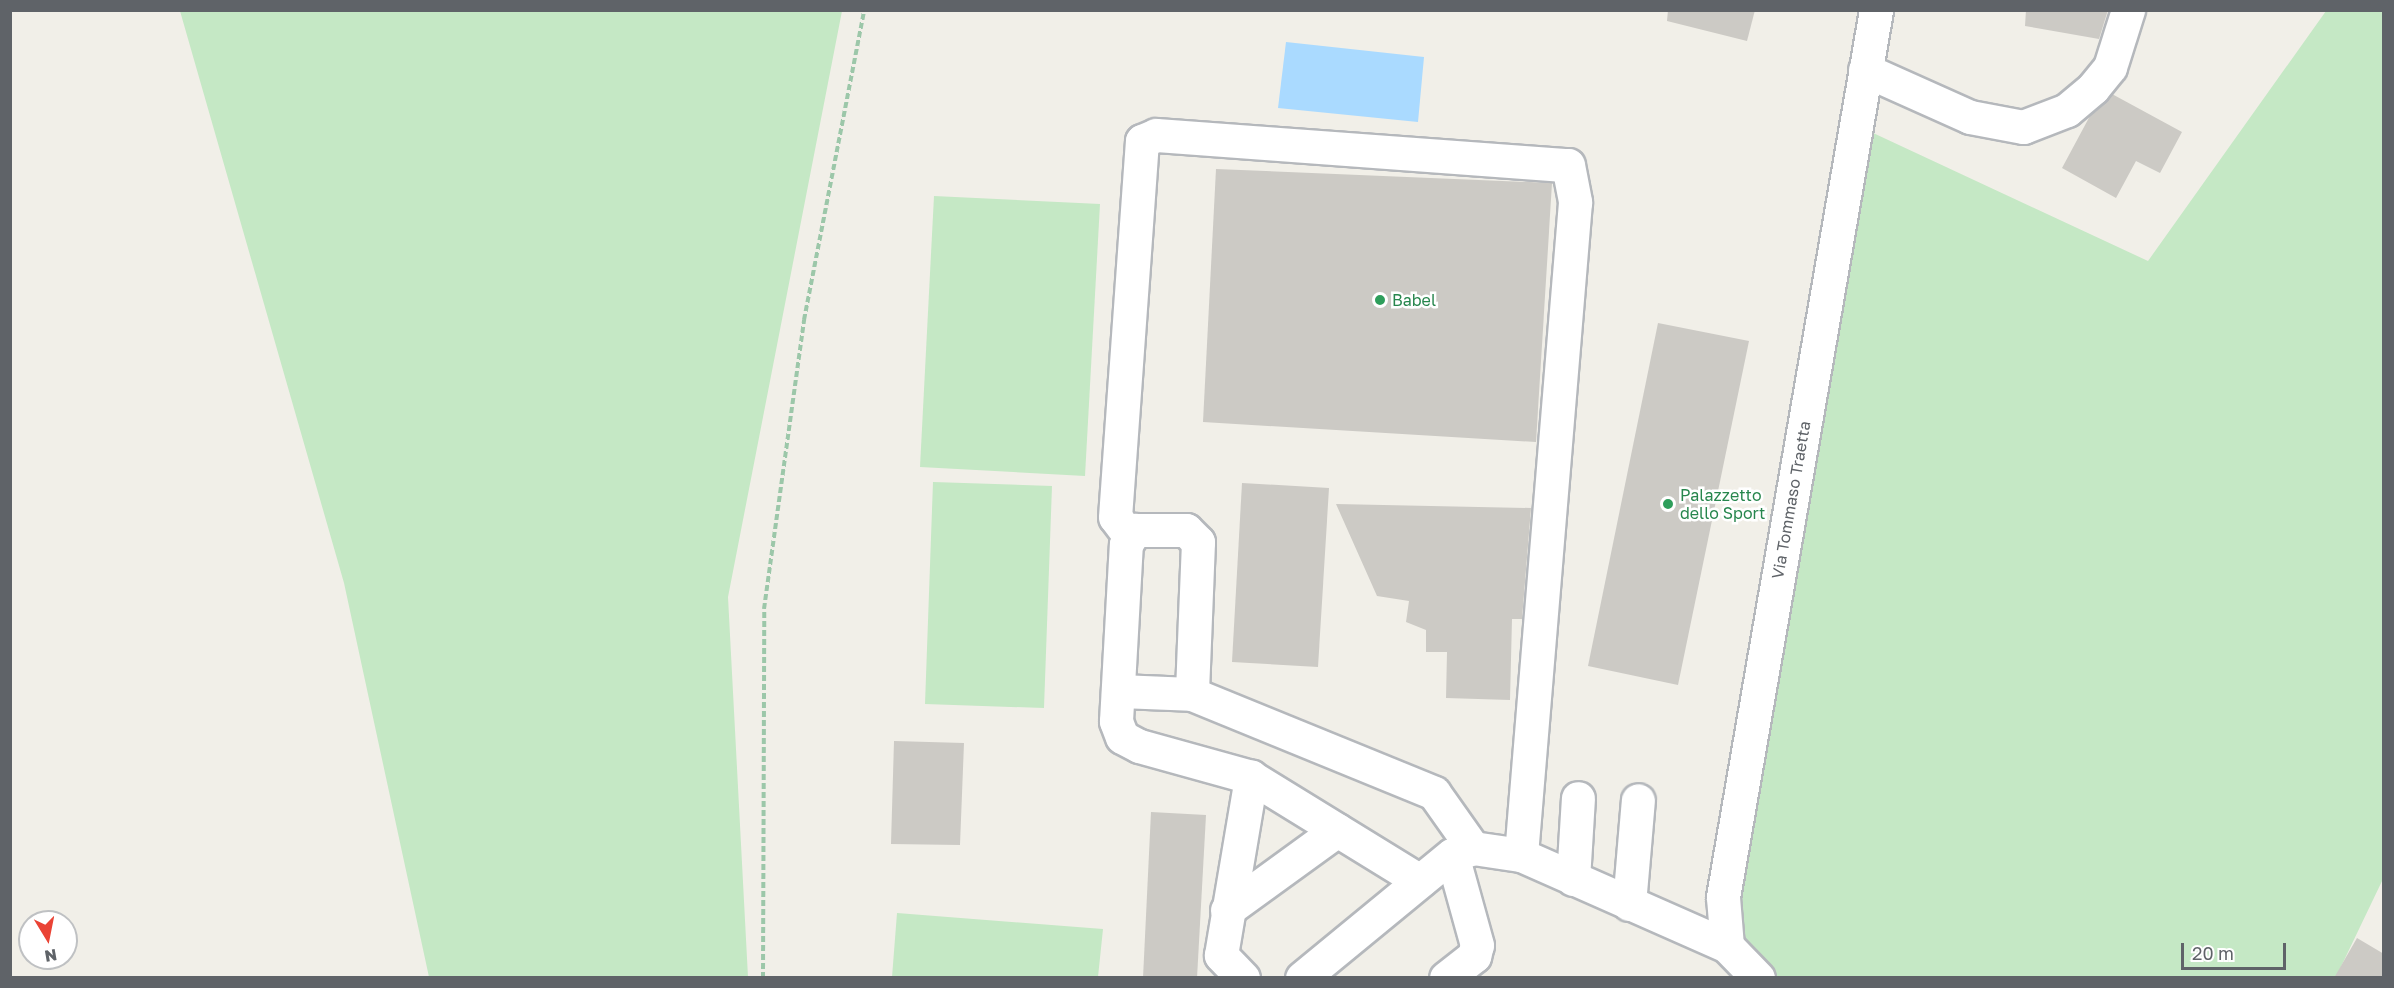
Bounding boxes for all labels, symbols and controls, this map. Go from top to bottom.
place label: Babel [1392,290,1436,310]
marker: Babel [1373,293,1387,307]
street label: Via Tommaso Traetta [1768,419,1814,581]
place label: Palazzetto dello Sport [1680,485,1765,523]
marker: Palazzetto dello Sport [1661,497,1675,511]
north arrow [18,910,78,970]
scale bar [2184,931,2289,969]
text: 20 m [2192,942,2234,964]
text: N [43,945,59,967]

